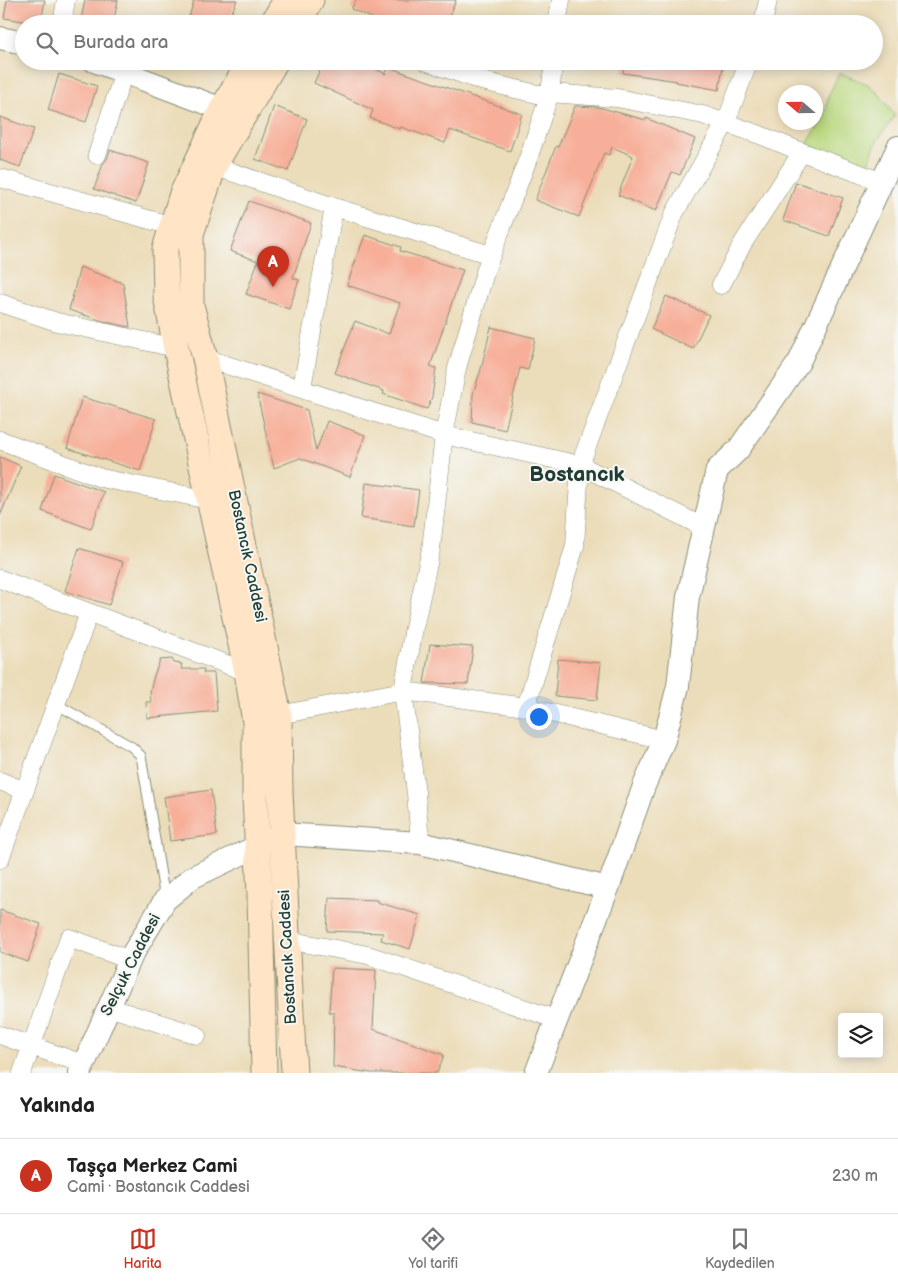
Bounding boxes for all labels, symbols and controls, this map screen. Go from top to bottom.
search box [15,15,883,70]
icon: search [33,29,61,57]
text: Burada ara [73,31,169,54]
north arrow [778,85,823,130]
pin: A [257,246,289,287]
district label: Bostancık [529,462,625,487]
street label: Bostancık Caddesi [224,488,270,624]
your location [526,704,552,730]
street label: Bostancık Caddesi [275,889,301,1025]
street label: Selçuk Caddesi [97,911,165,1019]
map controls [838,1013,883,1058]
button: layers [838,1013,883,1058]
text: Yakında [20,1093,95,1118]
text: Taşça Merkez Cami [67,1155,238,1178]
text: A [31,1167,41,1186]
text: 230 m [832,1167,878,1186]
text: Cami · Bostancık Caddesi [67,1178,250,1197]
tab: Harita [123,1225,162,1272]
tab: Yol tarifi [409,1225,458,1272]
tab: Kaydedilen [705,1225,775,1272]

